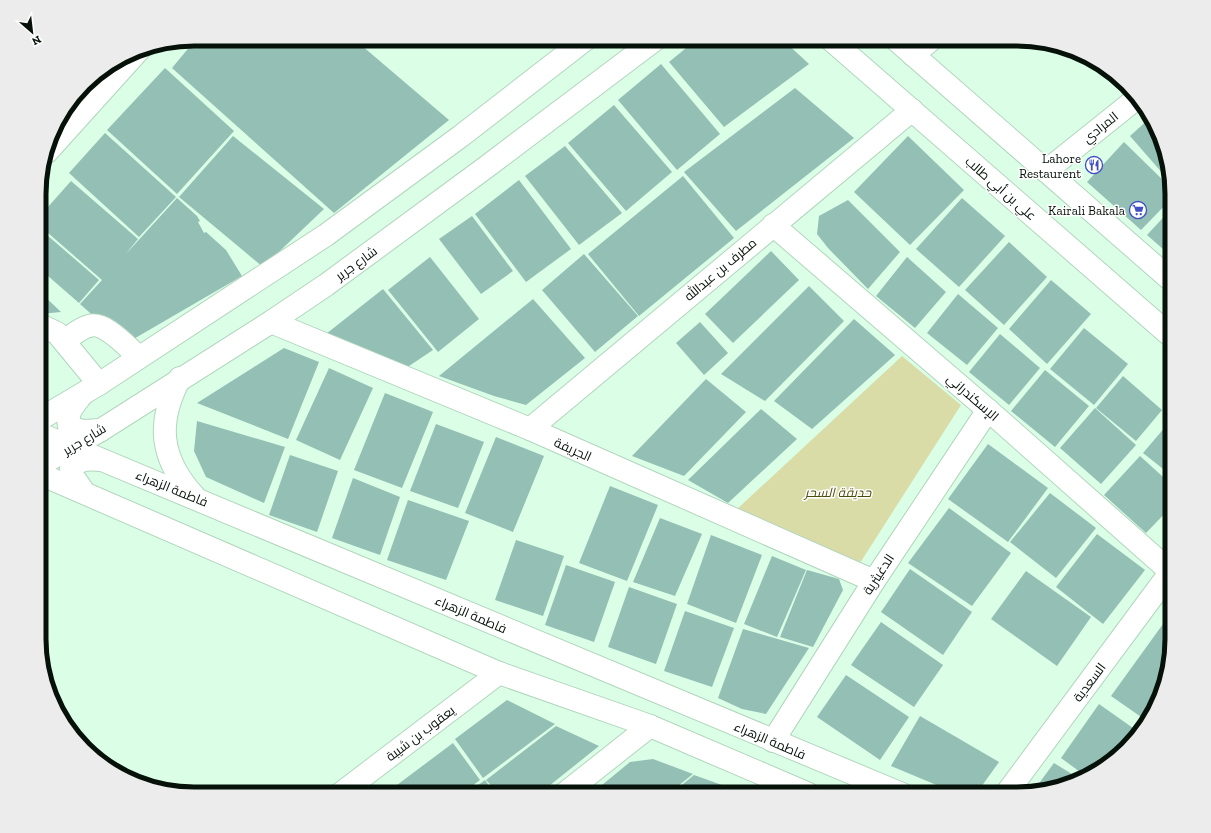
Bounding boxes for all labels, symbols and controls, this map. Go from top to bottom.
north arrow [12,12,52,52]
text: N [29,33,43,48]
street label: المرادي [1080,109,1123,149]
place label: Lahore Restaurent [1019,151,1081,181]
street label: علي بن أبي طالب [960,153,1040,225]
restaurant icon: Lahore Restaurent [1084,155,1104,175]
supermarket icon: Kairali Bakala [1128,200,1148,220]
place label: Kairali Bakala [1048,203,1126,218]
street label: مطرف بن عبدالله [681,234,759,304]
street label: شارع جرير [332,243,381,285]
street label: الإسكندراني [942,371,1002,426]
street label: شارع جرير [59,421,109,460]
street label: الجريفة [552,435,594,464]
street label: فاطمة الزهراء [134,467,210,510]
park label: حديقة السحر [803,485,872,500]
street label: الدغيثرية [860,551,897,597]
street label: فاطمة الزهراء [433,593,509,636]
street label: السعدية [1070,660,1109,705]
street label: يعقوب بن شيبة [383,702,458,764]
street label: فاطمة الزهراء [732,719,808,762]

